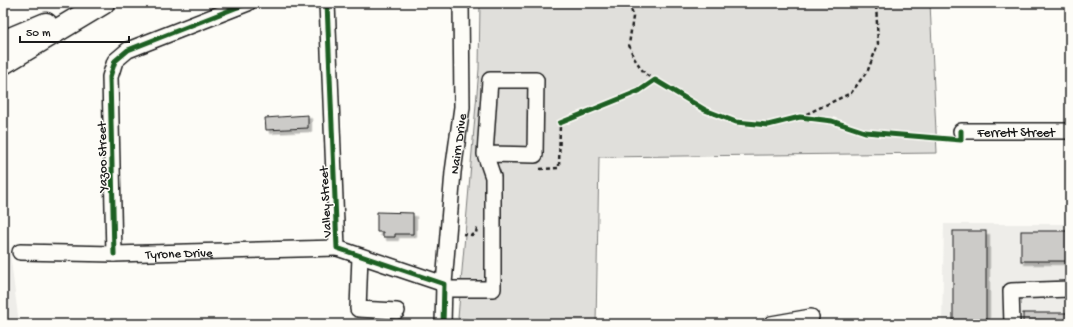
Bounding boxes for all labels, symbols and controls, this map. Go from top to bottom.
scale bar [20,18,129,44]
text: 50 m [26,27,51,41]
street label: Nairn Drive [448,113,471,175]
street label: Yazoo Street [95,120,112,193]
street label: Ferrett Street [976,126,1057,141]
street label: Valley Street [317,164,336,239]
street label: Tyrone Drive [144,246,213,263]

